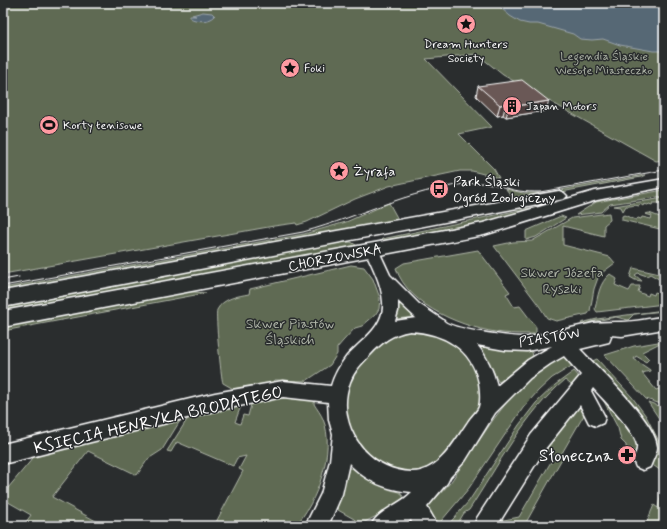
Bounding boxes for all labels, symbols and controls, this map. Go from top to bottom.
place icon: Dream Hunters Society [455,13,477,35]
place label: Dream Hunters Society [424,37,508,67]
park label: Legendia Śląskie Wesołe Miasteczko [556,49,652,79]
place icon: Foki [279,57,301,79]
place label: Foki [304,61,325,77]
building icon: Japan Motors [501,95,523,117]
place label: Japan Motors [526,99,598,115]
sports icon: Korty tenisowe [38,114,60,136]
place label: Korty tenisowe [63,118,142,134]
place icon: Żyrafa [328,160,350,182]
place label: Żyrafa [353,163,396,181]
place label: Park Śląski Ogród Zoologiczny [453,173,556,207]
bus stop icon: Park Śląski Ogród Zoologiczny [428,178,450,200]
street label: CHORZOWSKA [287,240,383,276]
park label: Skwer Józefa Ryszki [520,264,604,298]
park label: Skwer Piastów Śląskich [246,315,334,349]
street label: PIASTÓW [518,324,581,352]
street label: KSIĘCIA HENRYKA BRODATEGO [32,381,285,459]
pharmacy icon: Słoneczna [616,444,638,466]
place label: Słoneczna [539,445,614,467]

